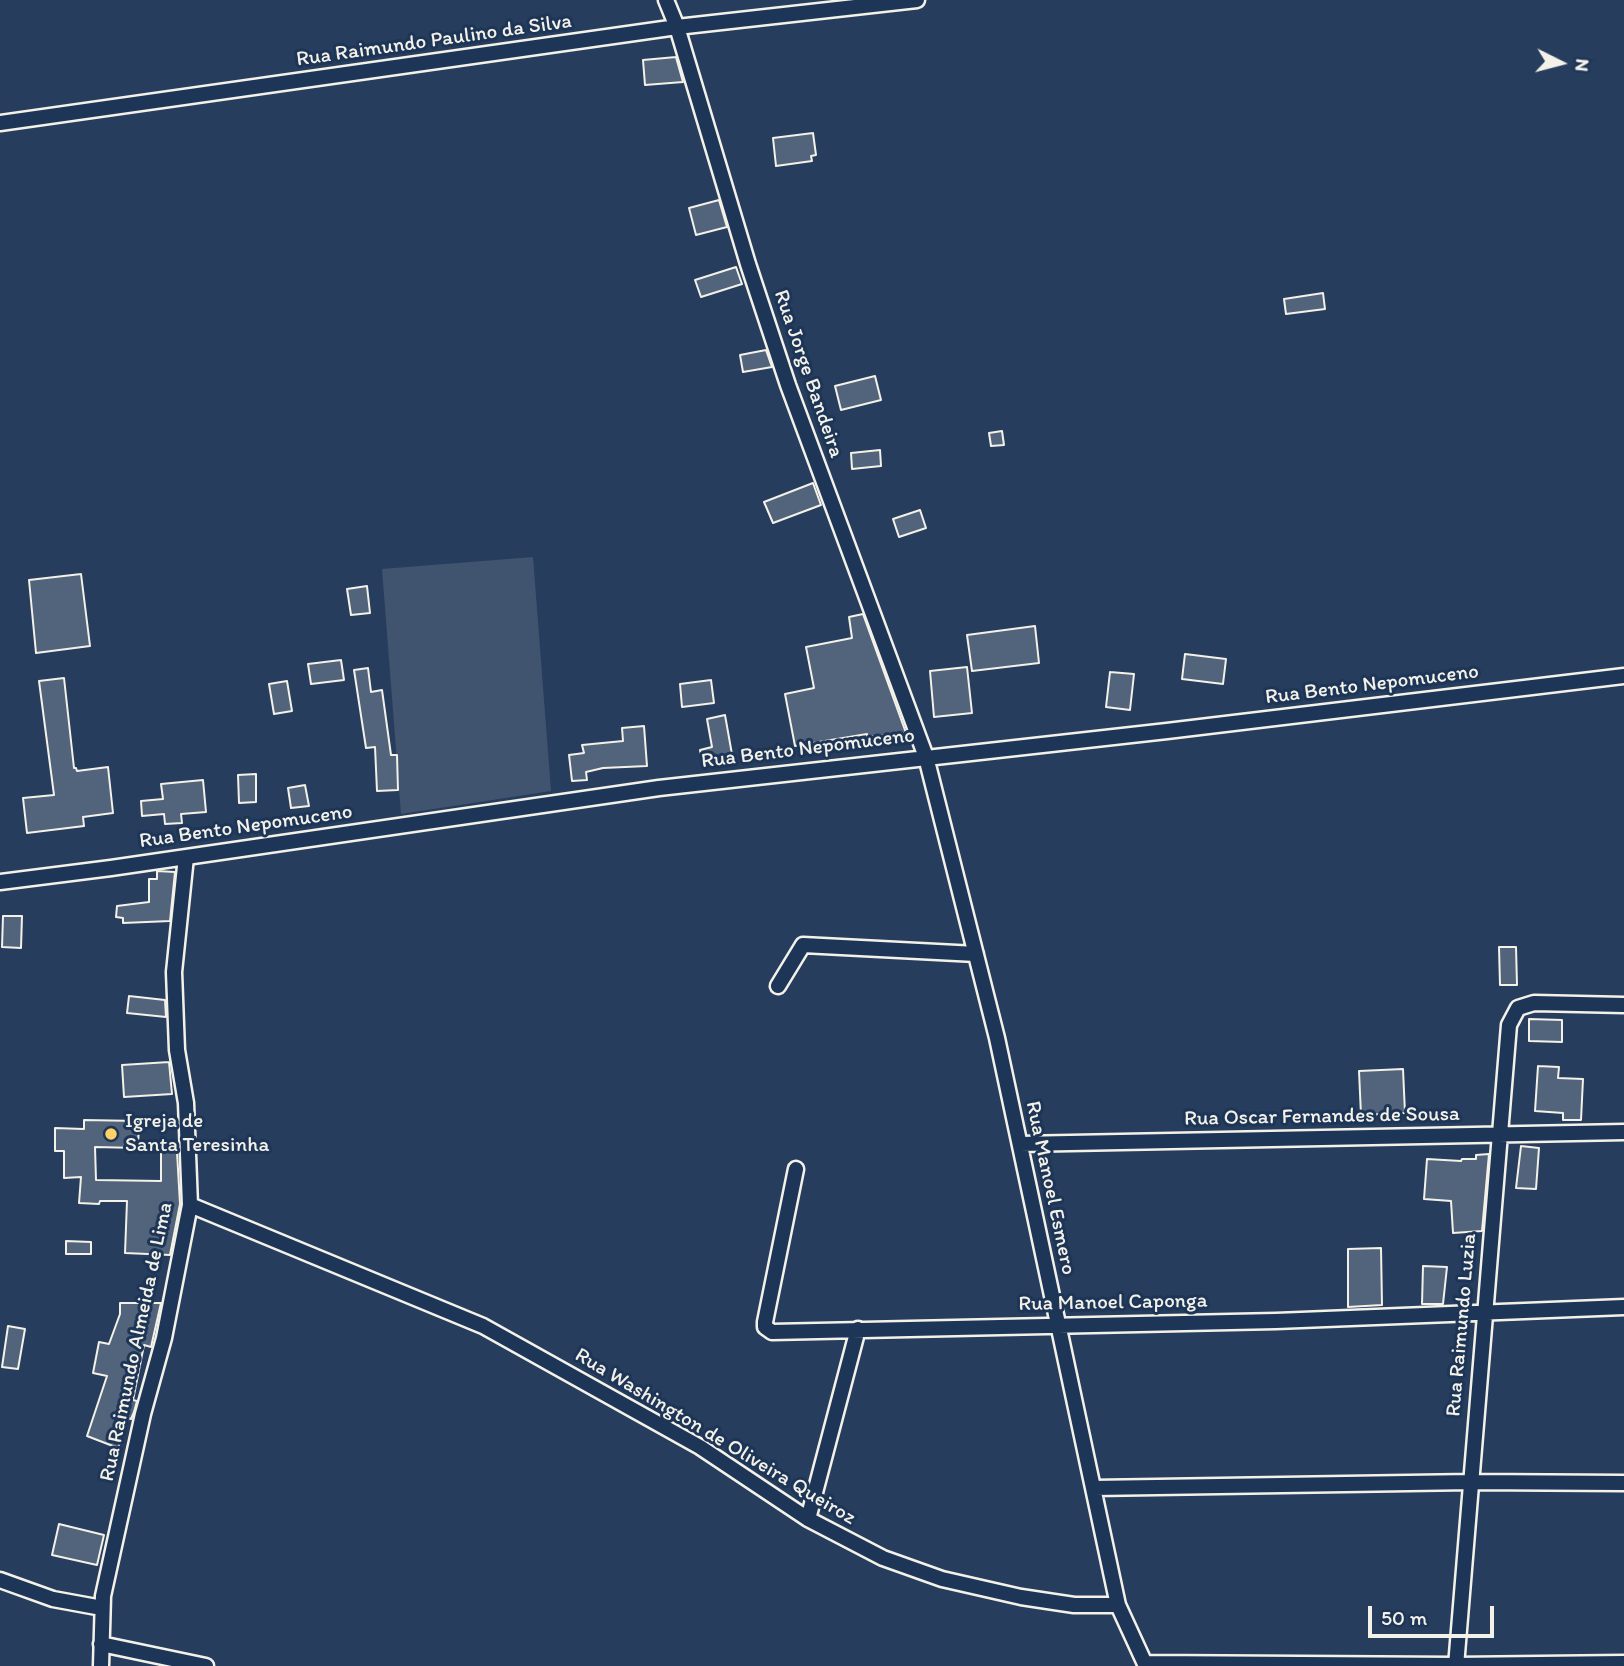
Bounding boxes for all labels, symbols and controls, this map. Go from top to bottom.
street label: Rua Raimundo Paulino da Silva [295,9,573,73]
north arrow [1526,28,1596,98]
text: N [1570,58,1594,73]
street label: Rua Jorge Bandeira [767,287,849,461]
street label: Rua Bento Nepomuceno [1264,659,1480,711]
street label: Rua Bento Nepomuceno [700,723,916,775]
street label: Rua Bento Nepomuceno [138,800,354,854]
street label: Rua Manoel Esmero [1019,1099,1081,1277]
street label: Rua Oscar Fernandes de Sousa [1184,1102,1460,1132]
place label: Igreja de Santa Teresinha [125,1109,269,1159]
marker: Igreja de Santa Teresinha [103,1126,119,1142]
street label: Rua Raimundo Almeida de Lima [95,1200,179,1484]
street label: Rua Raimundo Luzia [1441,1232,1483,1418]
street label: Rua Manoel Caponga [1018,1289,1208,1317]
street label: Rua Washington de Oliveira Queiroz [570,1343,860,1531]
scale bar [1372,1592,1498,1636]
text: 50 m [1381,1605,1427,1630]

